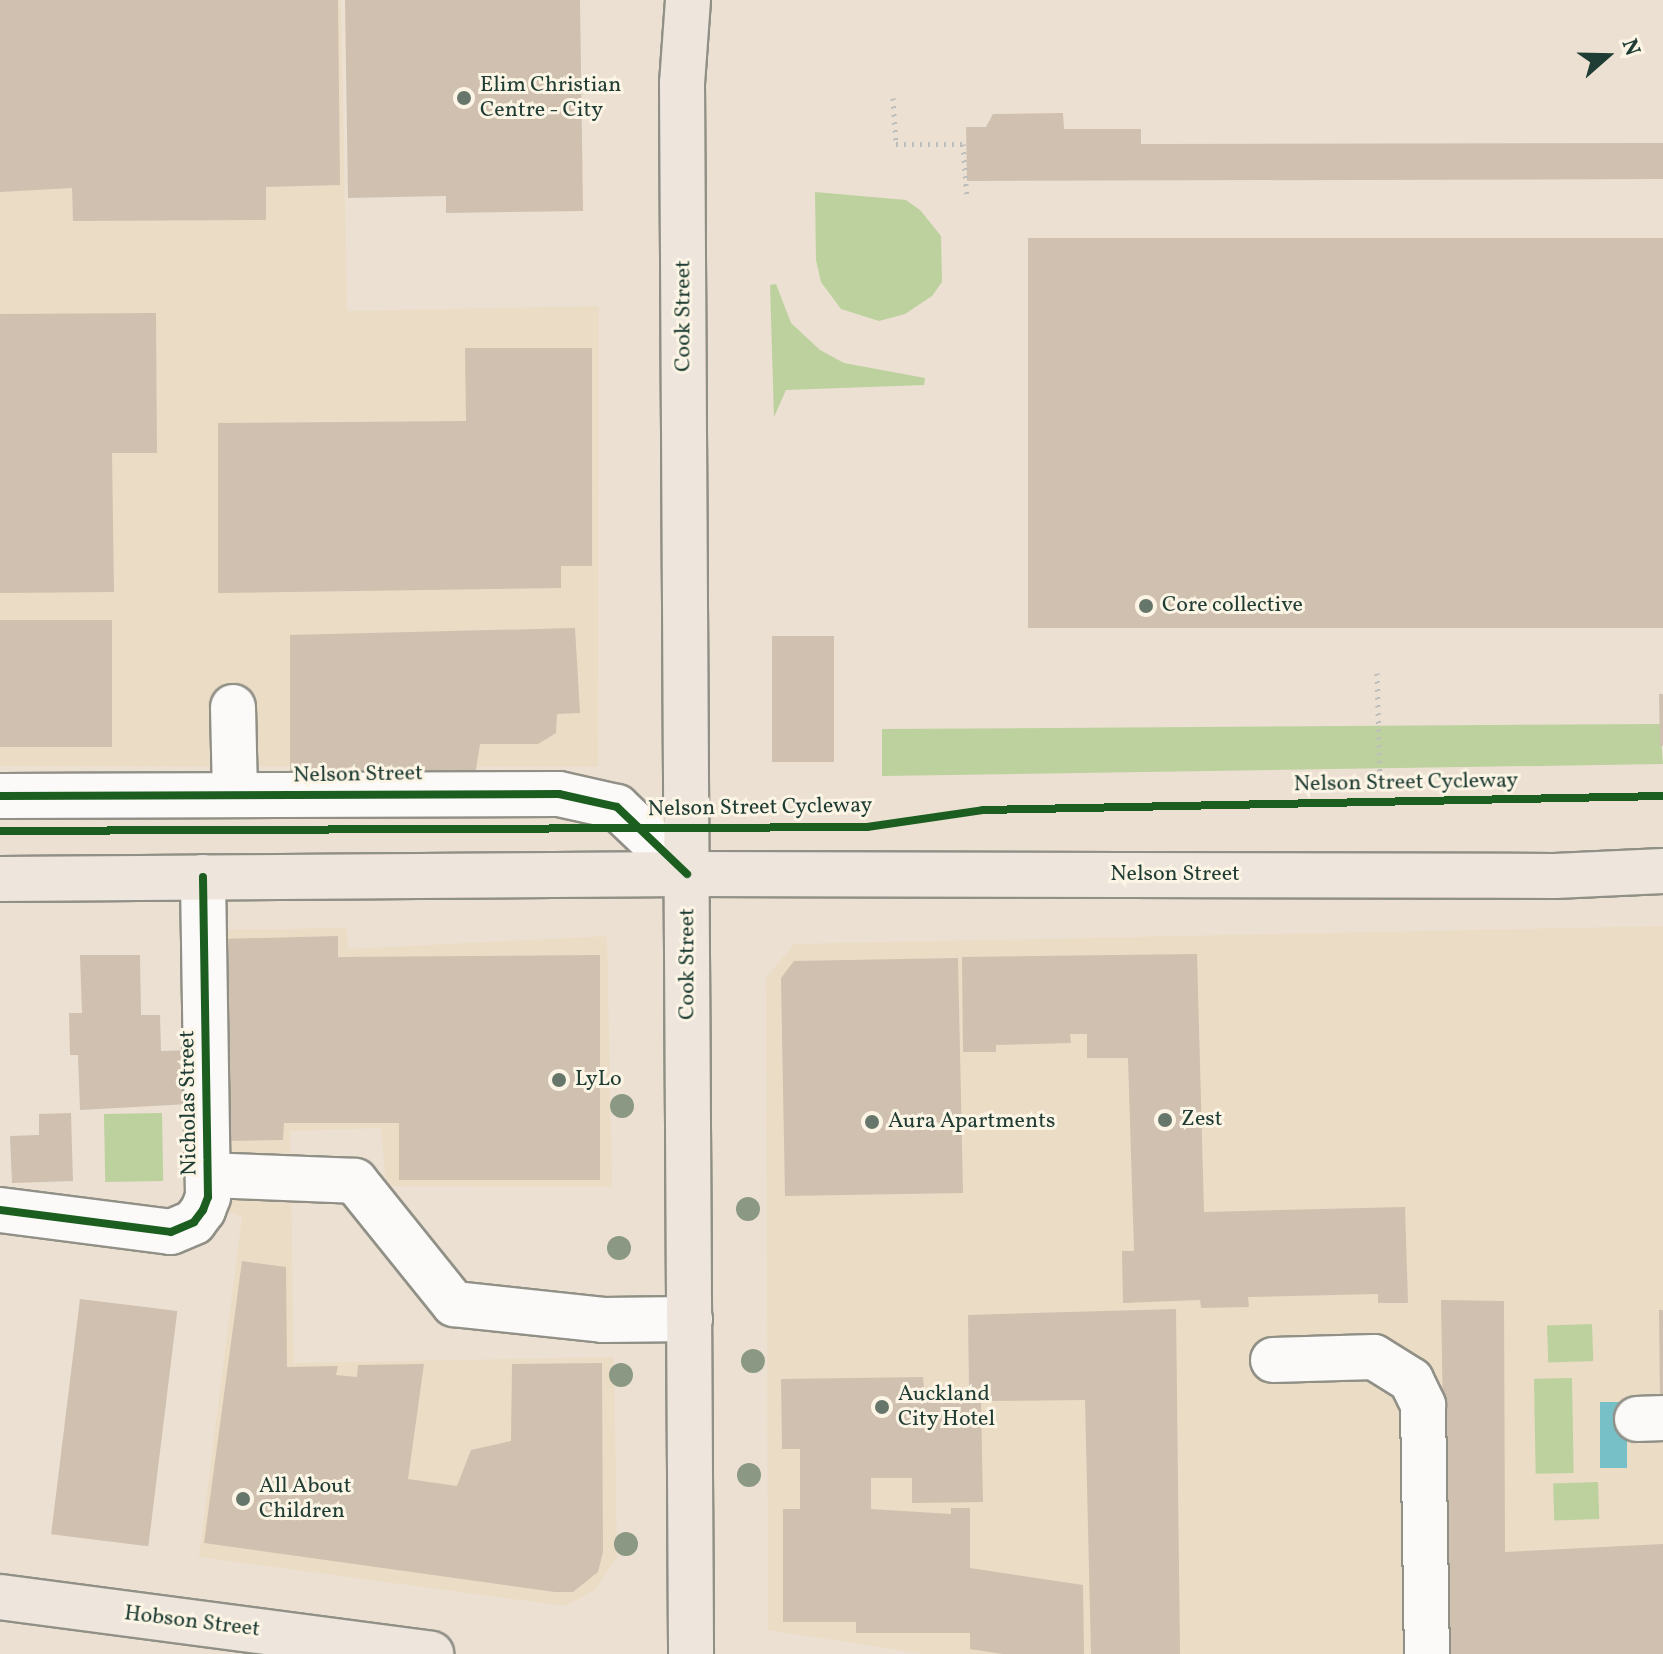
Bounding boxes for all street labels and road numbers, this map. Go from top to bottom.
street label: Cook Street [671,260,697,372]
street label: Nelson Street [293,761,423,789]
street label: Nelson Street Cycleway [1294,768,1518,798]
street label: Nelson Street Cycleway [648,793,872,823]
street label: Nelson Street [1110,862,1240,888]
street label: Cook Street [675,908,701,1020]
street label: Nicholas Street [175,1030,203,1176]
street label: Hobson Street [123,1601,261,1643]

